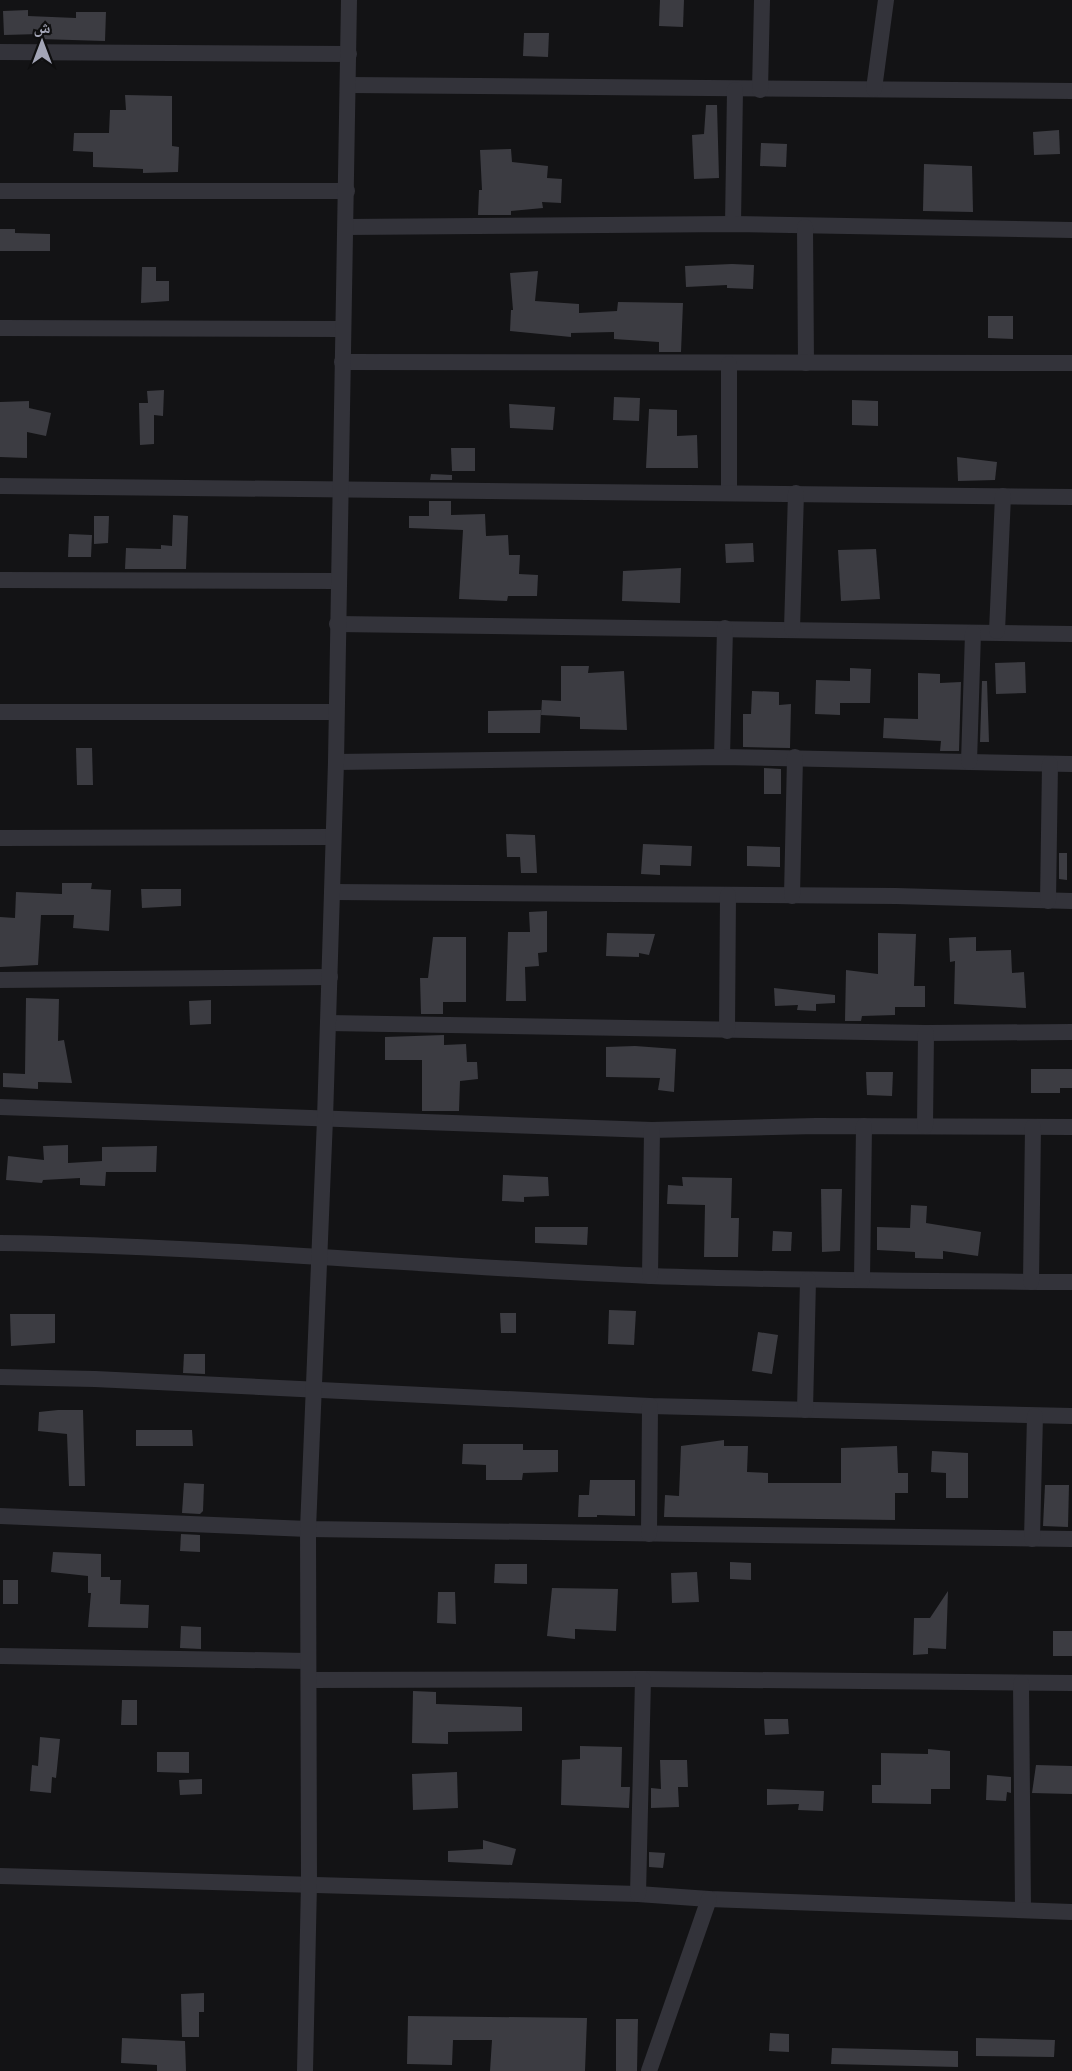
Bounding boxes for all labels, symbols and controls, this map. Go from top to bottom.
north arrow [12,12,72,72]
text: ش [34,18,51,37]

